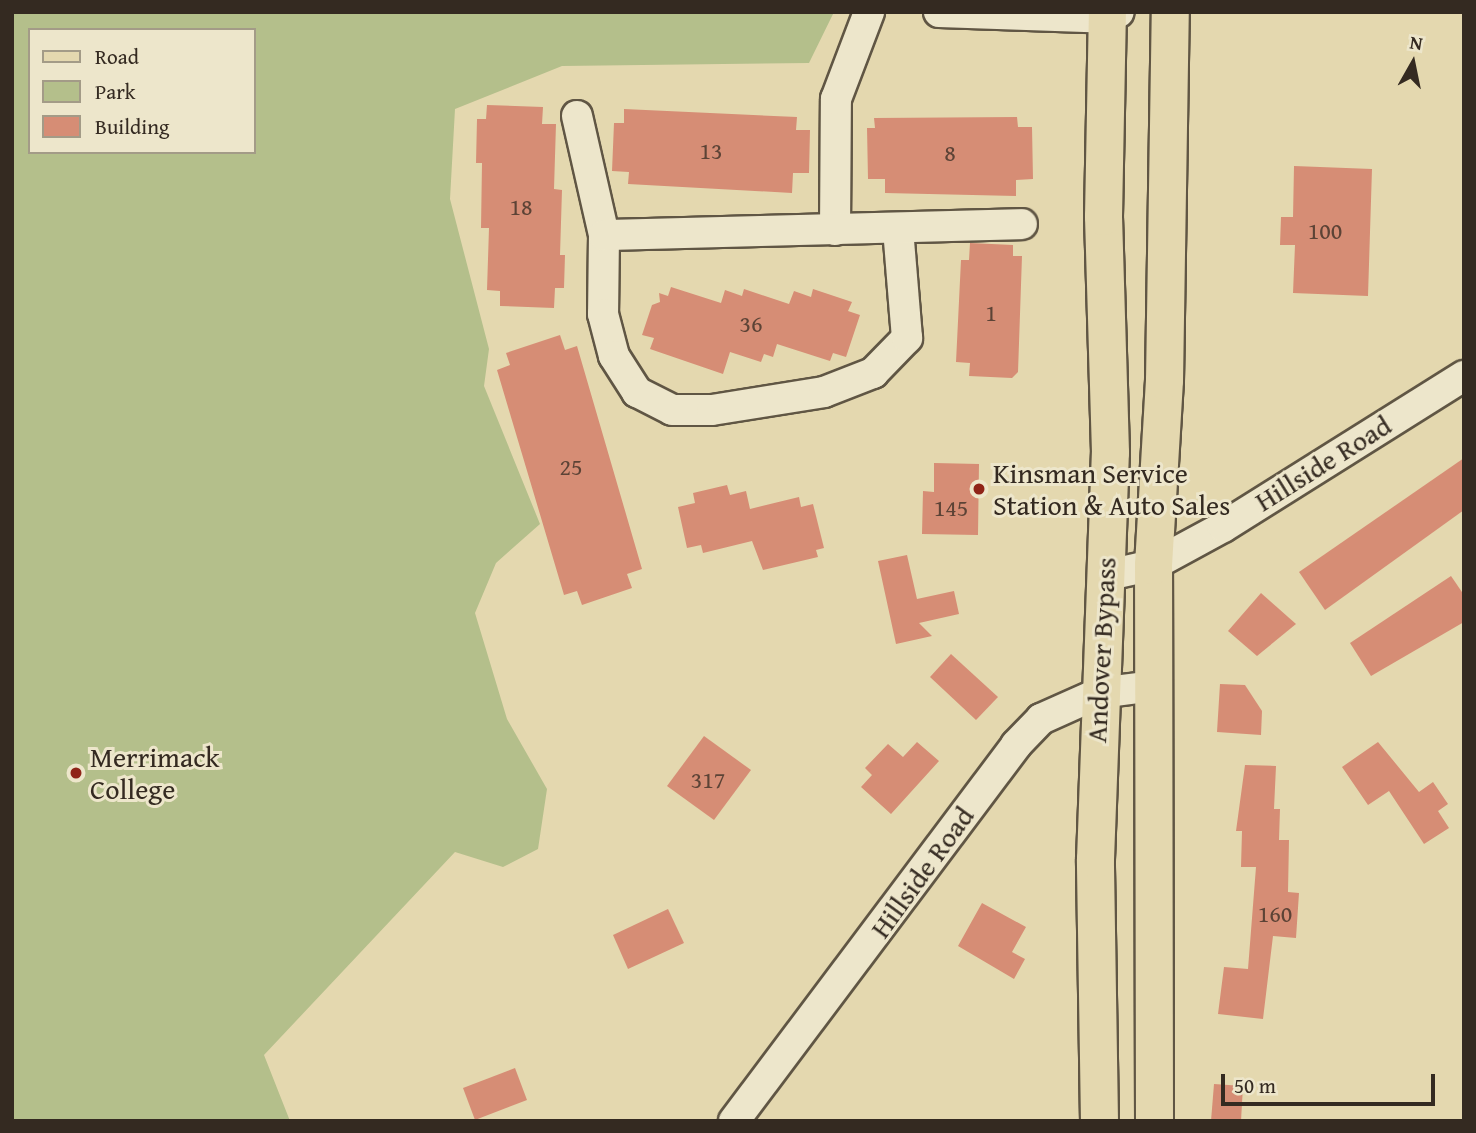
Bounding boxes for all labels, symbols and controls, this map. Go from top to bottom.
text: N [1408,27,1425,57]
legend [28,28,256,154]
north arrow [1378,28,1448,98]
text: Road [95,41,139,72]
text: Park [95,76,136,107]
text: Building [95,111,169,142]
house number: 13 [699,137,723,165]
house number: 8 [944,139,956,167]
house number: 18 [509,193,533,221]
house number: 100 [1308,217,1342,245]
house number: 1 [985,299,997,327]
house number: 36 [739,310,763,338]
street label: Hillside Road [1249,408,1397,518]
house number: 25 [559,453,583,481]
place label: Kinsman Service Station & Auto Sales [993,456,1230,522]
marker: Kinsman Service Station & Auto Sales [971,481,987,497]
house number: 145 [934,494,968,522]
street label: Andover Bypass [1079,556,1123,744]
place label: Merrimack College [90,740,219,806]
marker: Merrimack College [68,765,84,781]
house number: 317 [691,766,725,794]
street label: Hillside Road [863,800,981,944]
house number: 160 [1258,900,1292,928]
scale bar [1224,1060,1438,1104]
text: 50 m [1234,1070,1276,1101]

